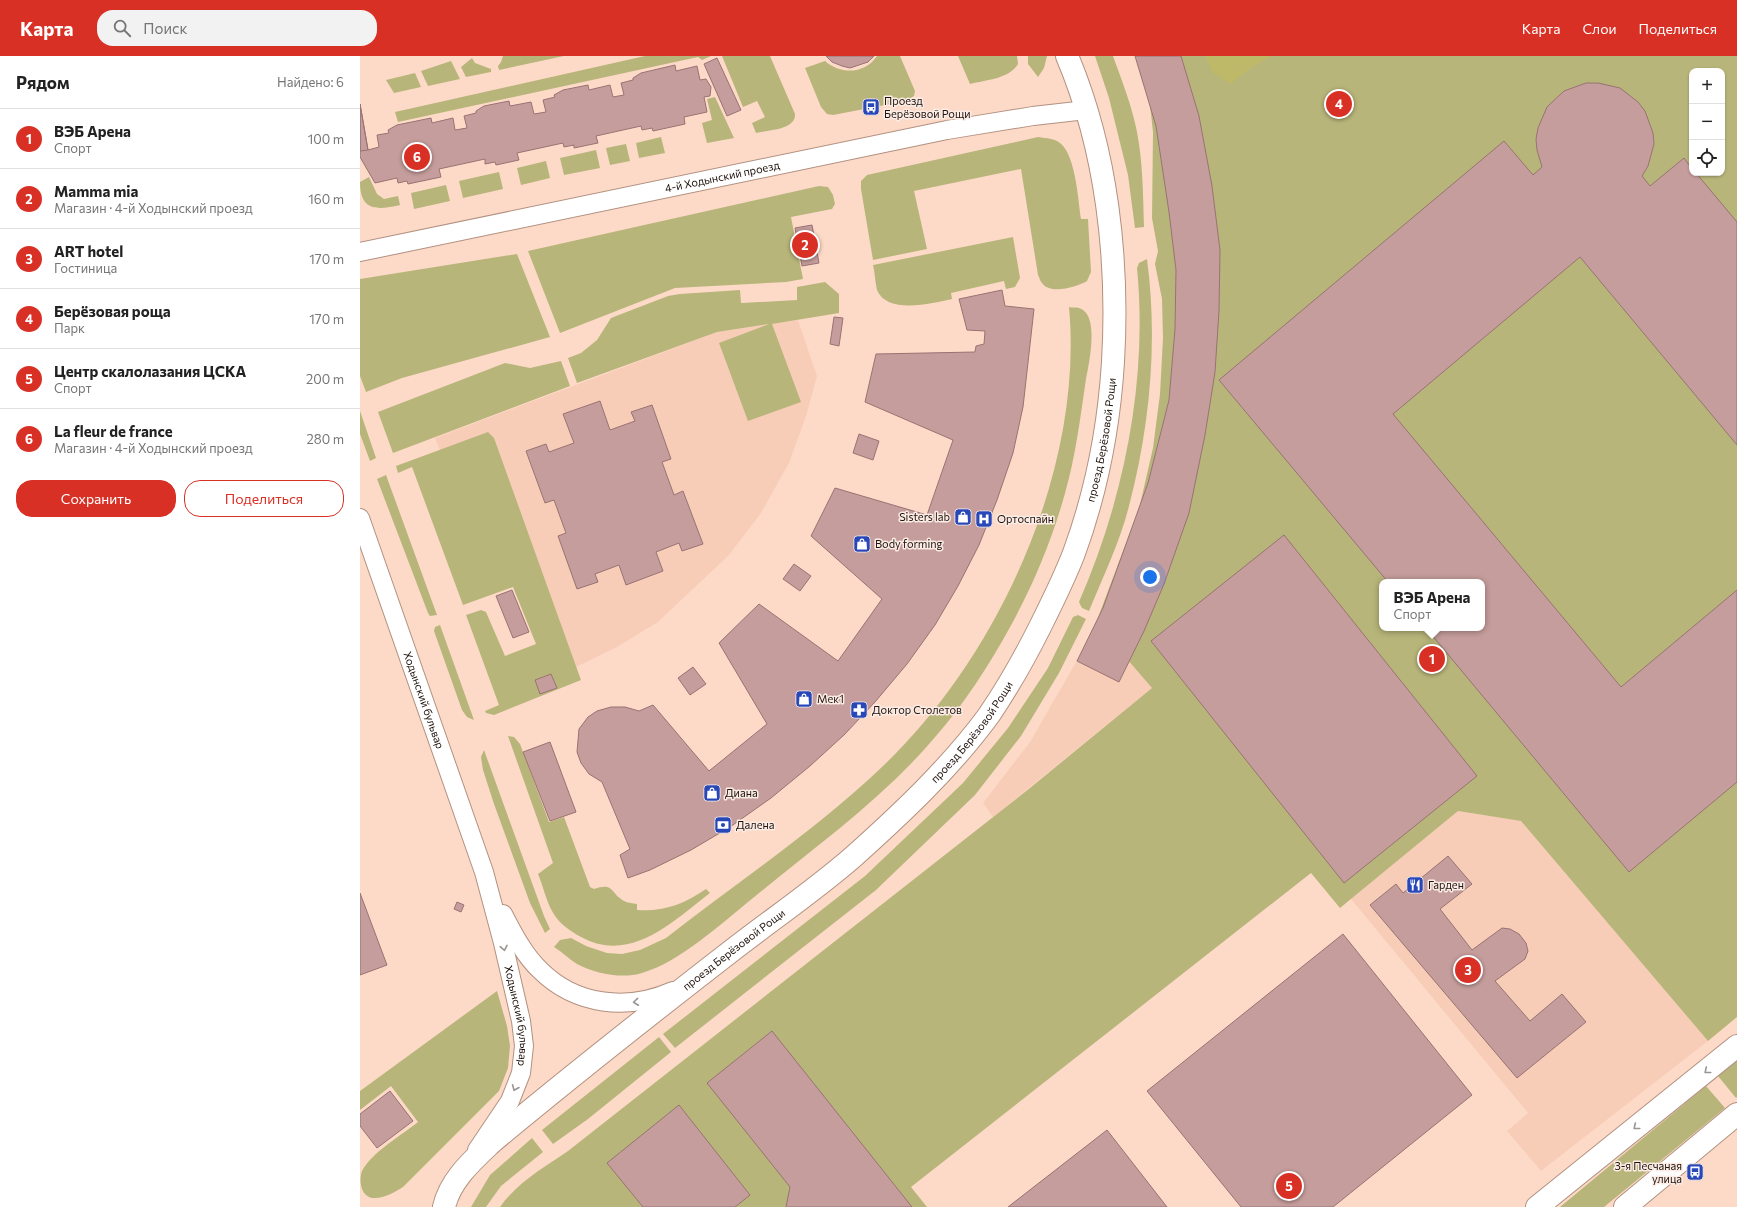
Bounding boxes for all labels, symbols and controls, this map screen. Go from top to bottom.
search box [97,10,377,46]
text: Карта [20,17,73,40]
icon: search [111,17,133,39]
text: Поиск [143,19,188,37]
text: Карта [1522,20,1560,37]
text: Слои [1582,20,1617,37]
text: Поделиться [1639,20,1717,37]
map controls [1689,68,1725,176]
button: + [1689,68,1725,104]
text: Рядом [16,72,70,93]
text: Найдено: 6 [277,74,344,90]
pin: 4 [1326,89,1352,119]
place label: Проезд Берёзовой Рощи [884,94,971,120]
bus stop icon: Проезд Берёзовой Рощи [861,97,881,117]
button: − [1689,104,1725,140]
text: ВЭБ Арена [54,122,131,140]
text: 1 [26,131,32,147]
text: 100 m [308,131,344,147]
text: Спорт [54,140,92,156]
button: locate [1689,140,1725,176]
pin: 6 [404,142,430,172]
street label: 4-й Ходынский проезд [664,158,781,194]
text: Mamma mia [54,182,138,200]
text: 2 [25,191,33,207]
text: 160 m [308,191,344,207]
text: Магазин · 4-й Ходынский проезд [54,200,253,216]
pin: 2 [792,230,818,260]
text: ART hotel [54,242,123,260]
text: 3 [25,251,33,267]
text: 170 m [309,251,344,267]
text: Гостиница [54,260,117,276]
text: Берёзовая роща [54,302,171,320]
text: 4 [25,311,33,327]
text: 170 m [309,311,344,327]
text: Парк [54,320,85,336]
text: Центр скалолазания ЦСКА [54,362,246,380]
text: 5 [25,371,33,387]
text: 200 m [306,371,344,387]
street label: проезд Берёзовой Рощи [1083,377,1118,503]
text: Спорт [54,380,92,396]
text: La fleur de france [54,422,173,440]
text: 6 [25,431,33,447]
text: 280 m [307,431,344,447]
text: Магазин · 4-й Ходынский проезд [54,440,253,456]
button: Сохранить [16,480,176,517]
button: Поделиться [184,480,344,517]
shop icon: Sisters lab [953,507,973,527]
hospital icon: Ортоспайн [974,509,994,529]
place label: Sisters lab [899,510,950,523]
place label: Ортоспайн [997,512,1054,525]
shop icon: Body forming [852,534,872,554]
place label: Body forming [875,537,943,550]
your location [1140,567,1160,587]
popup [1379,579,1485,631]
text: ВЭБ Арена [1394,588,1470,606]
text: Спорт [1394,606,1431,622]
pin: 1 [1419,644,1445,674]
street label: Ходынский бульвар [401,650,447,750]
street label: проезд Берёзовой Рощи [928,679,1015,785]
shop icon: Мек1 [794,689,814,709]
place label: Мек1 [817,692,844,705]
pharmacy icon: Доктор Столетов [849,700,869,720]
place label: Доктор Столетов [872,703,962,716]
shop icon: Диана [702,783,722,803]
place label: Диана [725,786,758,799]
bank icon: Далена [713,815,733,835]
place label: Далена [736,818,774,831]
restaurant icon: Гарден [1405,875,1425,895]
place label: Гарден [1428,878,1464,891]
street label: проезд Берёзовой Рощи [680,906,787,993]
one-way arrow [499,944,507,951]
pin: 3 [1455,955,1481,985]
street label: Ходынский бульвар [502,964,531,1067]
one-way arrow [633,998,639,1007]
one-way arrow [1704,1066,1711,1073]
one-way arrow [512,1084,520,1092]
one-way arrow [1633,1122,1640,1129]
place label: 3-я Песчаная улица [1614,1159,1682,1185]
bus stop icon: 3-я Песчаная улица [1685,1162,1705,1182]
pin: 5 [1276,1171,1302,1201]

